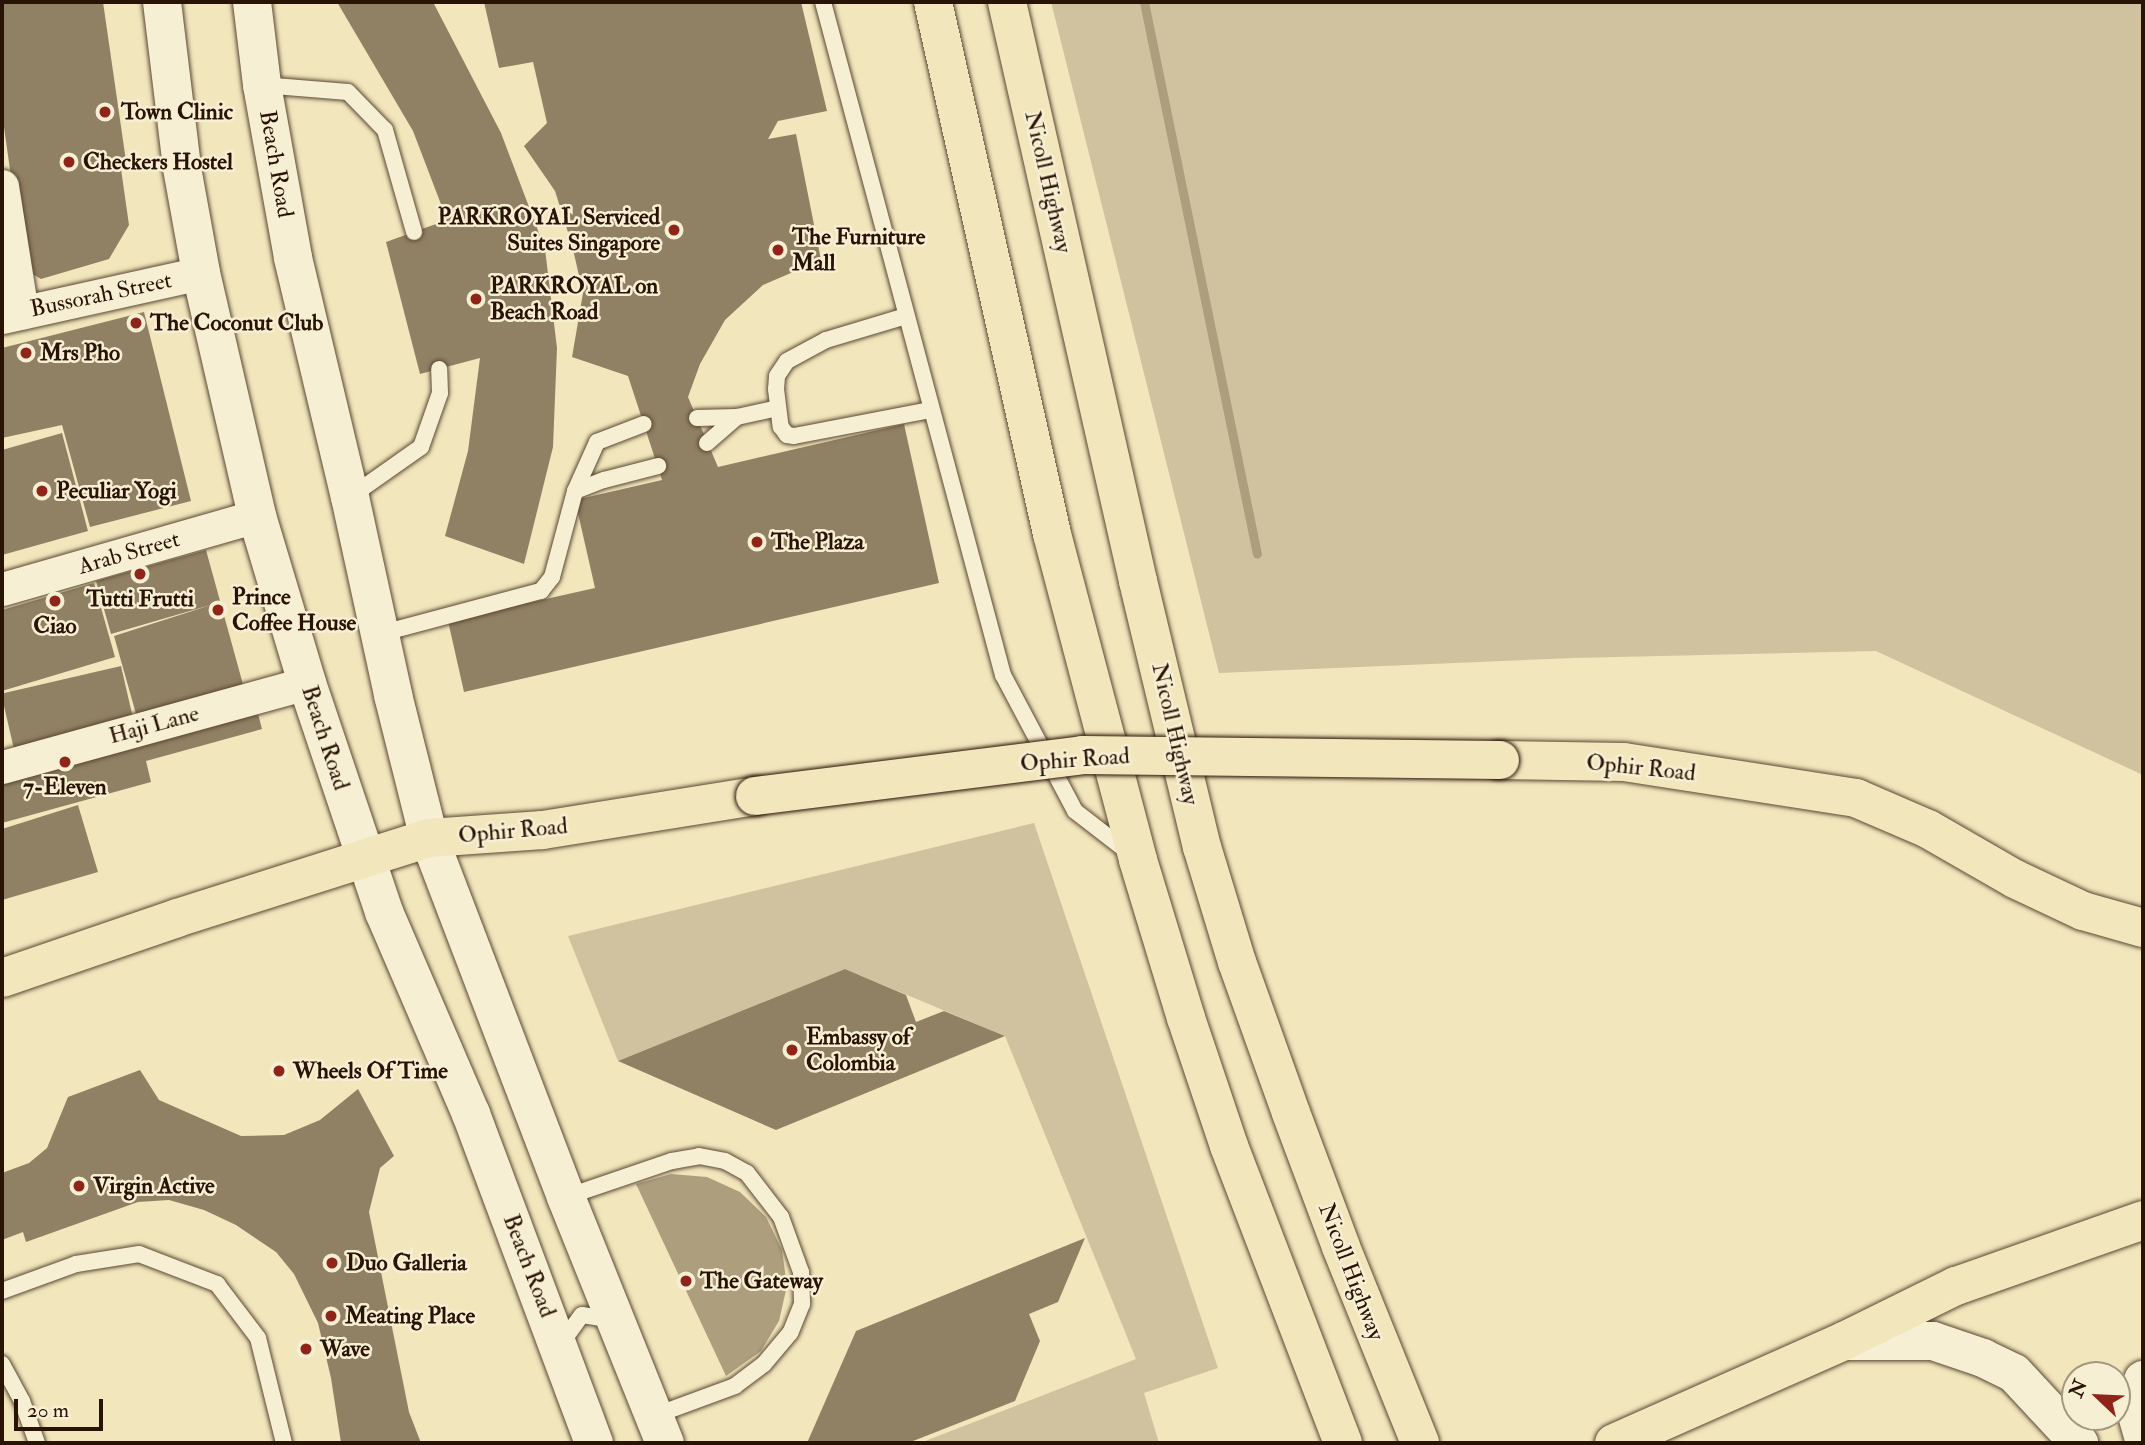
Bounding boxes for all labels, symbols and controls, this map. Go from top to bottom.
place label: Town Clinic [121,98,233,126]
marker: Town Clinic [95,102,115,122]
street label: Beach Road [253,108,299,220]
street label: Nicoll Highway [1018,108,1078,256]
place label: Checkers Hostel [83,148,233,176]
marker: Checkers Hostel [61,154,77,170]
place label: PARKROYAL Serviced Suites Singapore [438,203,660,257]
marker: PARKROYAL Serviced Suites Singapore [666,222,682,238]
place label: The Furniture Mall [792,223,925,277]
marker: The Furniture Mall [770,242,786,258]
street label: Bussorah Street [28,267,174,323]
place label: PARKROYAL on Beach Road [490,272,658,326]
marker: PARKROYAL on Beach Road [468,291,484,307]
place label: The Coconut Club [150,309,323,337]
marker: The Coconut Club [128,315,144,331]
place label: Mrs Pho [40,339,120,367]
marker: Mrs Pho [18,345,34,361]
place label: Peculiar Yogi [56,477,177,505]
marker: Peculiar Yogi [34,483,50,499]
street label: Arab Street [75,525,183,581]
place label: The Plaza [771,528,864,556]
marker: The Plaza [749,534,765,550]
marker: Tutti Frutti [132,566,148,582]
place label: Prince Coffee House [232,583,356,637]
place label: Tutti Frutti [86,585,194,613]
marker: Ciao [47,593,63,609]
marker: Prince Coffee House [210,602,226,618]
place label: Ciao [33,612,77,640]
street label: Nicoll Highway [1145,660,1205,808]
street label: Beach Road [295,682,355,794]
street label: Haji Lane [106,700,202,750]
street label: Ophir Road [1019,742,1131,778]
street label: Ophir Road [1585,749,1697,787]
marker: 7-Eleven [57,754,73,770]
place label: 7-Eleven [23,773,107,801]
street label: Ophir Road [457,812,569,850]
place label: Embassy of Colombia [806,1023,910,1077]
marker: Embassy of Colombia [784,1042,800,1058]
place label: Wheels Of Time [293,1057,448,1085]
marker: Wheels Of Time [271,1063,287,1079]
place label: Virgin Active [93,1172,215,1200]
marker: Virgin Active [71,1178,87,1194]
street label: Nicoll Highway [1312,1199,1390,1345]
street label: Beach Road [497,1210,561,1322]
place label: Duo Galleria [346,1249,467,1277]
marker: Duo Galleria [324,1255,340,1271]
place label: The Gateway [700,1267,823,1295]
marker: The Gateway [678,1273,694,1289]
place label: Meating Place [345,1302,475,1330]
marker: Meating Place [323,1308,339,1324]
place label: Wave [320,1335,370,1363]
marker: Wave [298,1341,314,1357]
north arrow [2061,1361,2131,1431]
text: N [2064,1376,2093,1401]
scale bar [18,1386,107,1430]
text: 20 m [27,1397,69,1424]

